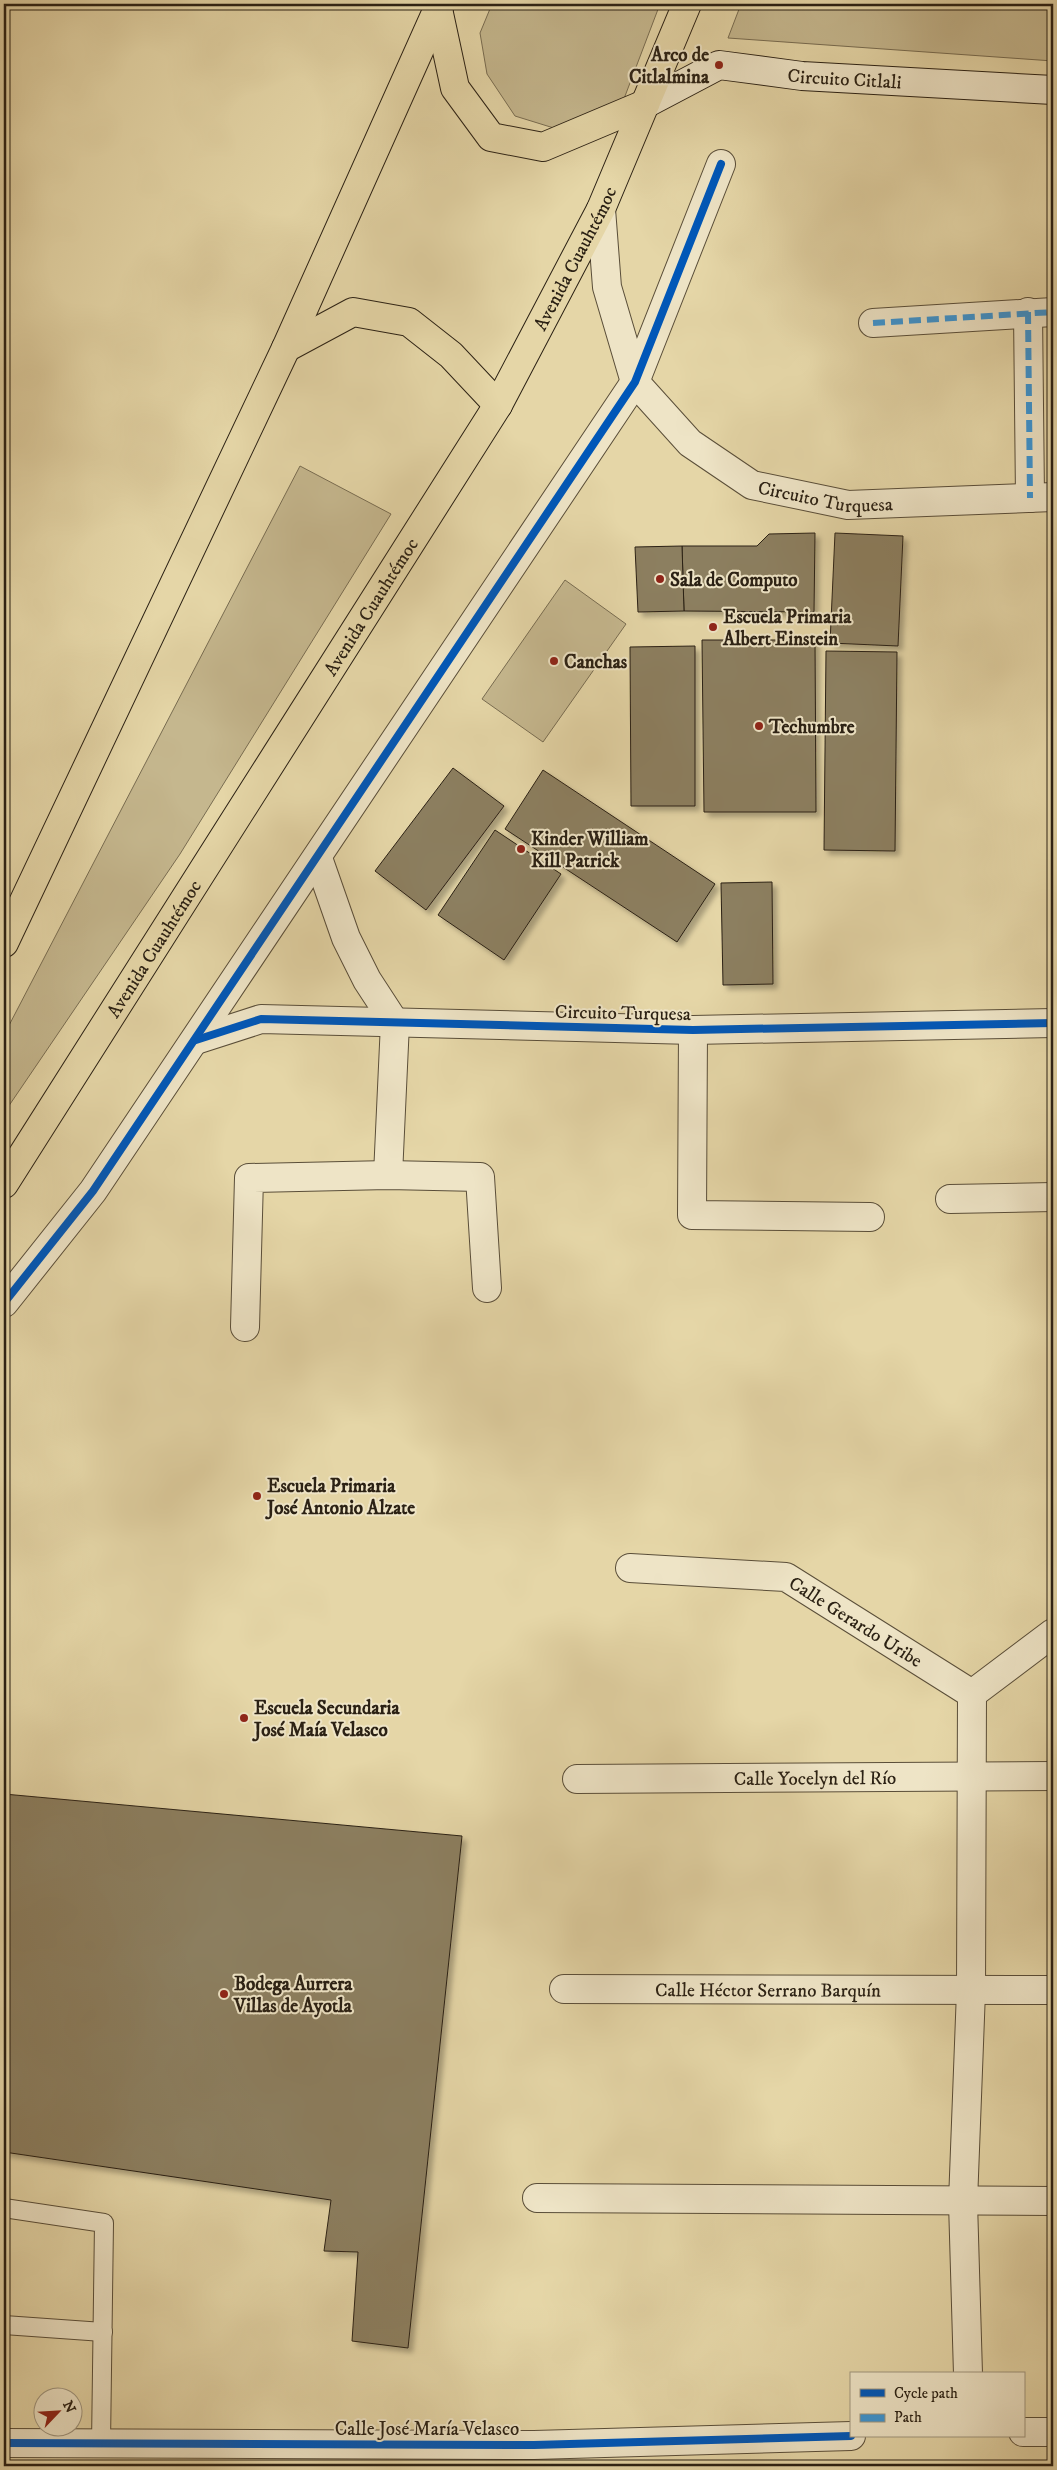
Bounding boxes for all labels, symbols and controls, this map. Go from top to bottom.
place label: Arco de Citlalmina [629,44,710,89]
marker: Arco de Citlalmina [713,59,725,71]
street label: Circuito Citlali [786,64,902,95]
street label: Avenida Cuauhtémoc [529,183,622,335]
street label: Circuito Turquesa [756,477,893,519]
street label: Avenida Cuauhtémoc [319,534,424,680]
place label: Sala de Computo [670,569,798,592]
marker: Sala de Computo [654,573,666,585]
place label: Escuela Primaria Albert Einstein [722,606,852,651]
marker: Escuela Primaria Albert Einstein [707,621,719,633]
place label: Canchas [564,651,628,674]
marker: Canchas [548,655,560,667]
place label: Techumbre [768,716,855,739]
marker: Techumbre [753,720,765,732]
place label: Kinder William Kill Patrick [531,828,649,873]
marker: Kinder William Kill Patrick [515,843,527,855]
street label: Avenida Cuauhtémoc [102,876,207,1022]
street label: Circuito Turquesa [555,1001,691,1027]
place label: Escuela Primaria José Antonio Alzate [265,1475,415,1520]
marker: Escuela Primaria José Antonio Alzate [251,1490,263,1502]
street label: Calle Gerardo Uribe [784,1572,926,1673]
place label: Escuela Secundaria José Maía Velasco [252,1697,400,1742]
marker: Escuela Secundaria José Maía Velasco [238,1712,250,1724]
street label: Calle Yocelyn del Río [734,1767,896,1791]
place label: Bodega Aurrera Villas de Ayotla [233,1973,353,2018]
street label: Calle Héctor Serrano Barquín [655,1979,881,2004]
marker: Bodega Aurrera Villas de Ayotla [218,1988,230,2000]
legend [850,2372,1024,2438]
text: Cycle path [894,2384,958,2403]
north arrow [32,2388,82,2438]
text: N [58,2398,80,2416]
text: Path [894,2408,922,2427]
street label: Calle José María Velasco [335,2418,519,2441]

